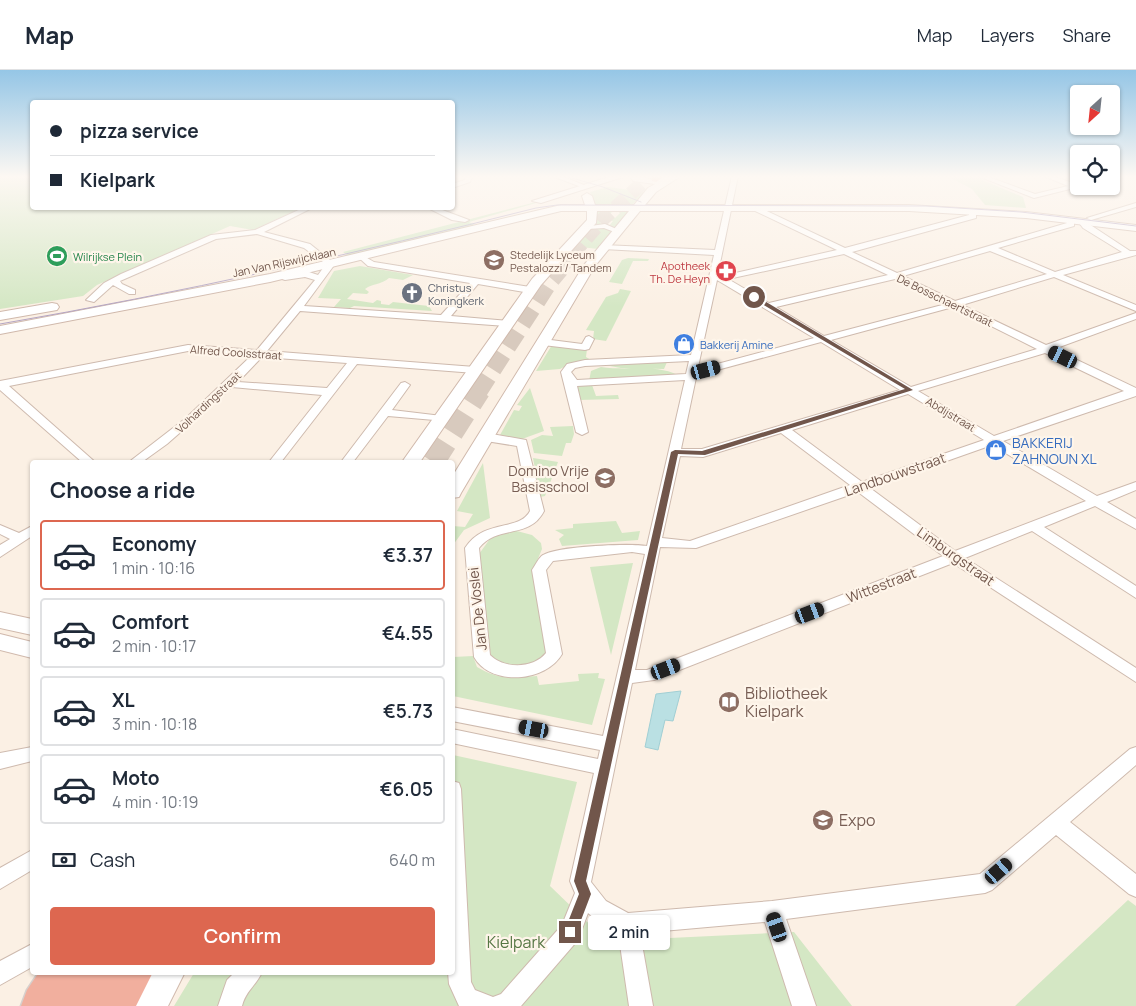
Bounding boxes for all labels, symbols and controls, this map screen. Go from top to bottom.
text: Map [25,18,74,51]
text: Map [917,23,952,47]
text: Layers [980,23,1034,47]
text: Share [1062,23,1111,47]
north arrow [1070,85,1120,135]
map controls [1070,85,1120,195]
text: pizza service [80,118,199,144]
button: locate [1070,145,1120,195]
text: Kielpark [80,167,155,193]
sports icon: Wilrijkse Plein [45,244,69,268]
street label: Jan Van Rijswijcklaan [231,244,337,280]
place label: Stedelijk Lyceum Pestalozzi / Tandem [510,247,612,275]
school or university icon: Stedelijk Lyceum Pestalozzi / Tandem [482,248,506,272]
place label: Wilrijkse Plein [73,249,142,264]
place label: Apotheek Th. De Heyn [650,258,711,286]
pharmacy icon: Apotheek Th. De Heyn [714,259,738,283]
street label: De Bosschaertstraat [895,270,995,330]
place label: Christus Koningkerk [428,280,484,308]
church icon: Christus Koningkerk [400,281,424,305]
route start [743,286,765,308]
shop icon: Bakkerij Amine [672,332,696,356]
place label: Bakkerij Amine [700,337,774,352]
street label: Alfred Coolsstraat [189,341,283,363]
car [1046,344,1079,370]
car [689,359,722,381]
street label: Volhardingstraat [172,368,244,436]
street label: Abdijstraat [923,393,979,435]
place label: BAKKERIJ ZAHNOUN XL [1012,433,1097,468]
shop icon: BAKKERIJ ZAHNOUN XL [984,438,1008,462]
street label: Landbouwstraat [842,448,948,500]
place label: Domino Vrije Basisschool [508,461,589,496]
school or university icon: Domino Vrije Basisschool [593,466,617,490]
text: Choose a ride [50,475,195,505]
street label: Limburgstraat [913,522,999,590]
text: Economy [112,531,196,557]
icon: car [52,533,97,578]
text: €3.37 [383,542,433,568]
text: 1 min · 10:16 [112,557,195,579]
street label: Wittestraat [843,563,919,607]
street label: Jan De Voslei [463,566,491,652]
car [793,601,826,625]
text: Comfort [112,609,189,635]
icon: car [52,611,97,656]
text: €4.55 [382,620,433,646]
text: 2 min · 10:17 [112,635,196,657]
car [649,657,682,681]
place label: Bibliotheek Kielpark [745,682,829,722]
text: XL [112,687,135,713]
icon: car [52,689,97,734]
library icon: Bibliotheek Kielpark [717,690,741,714]
text: €5.73 [383,698,433,724]
text: 3 min · 10:18 [112,713,197,735]
car [517,719,550,739]
text: Moto [112,765,159,791]
icon: car [52,767,97,812]
text: €6.05 [380,776,433,802]
text: 4 min · 10:19 [112,791,198,813]
school or university icon: Expo [811,808,835,832]
place label: Expo [839,809,876,831]
icon: cash [50,846,78,874]
text: Cash [90,847,135,873]
text: 640 m [389,849,435,871]
car [982,855,1015,887]
button: Confirm [50,907,435,965]
car [765,910,788,944]
callout: 2 min [588,914,670,950]
route end [559,921,581,943]
text: 2 min [609,921,649,943]
park label: Kielpark [487,931,546,953]

